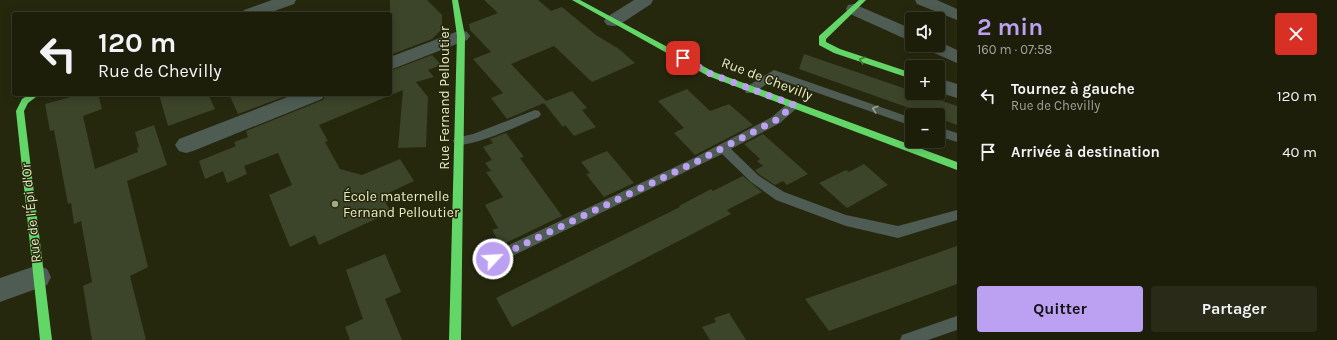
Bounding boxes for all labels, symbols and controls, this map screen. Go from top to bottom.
map controls [905,12,945,148]
button: sound [905,12,945,52]
text: 2 min [977,13,1043,41]
button: close [1275,13,1317,55]
street label: Rue Fernand Pelloutier [436,25,453,170]
text: 120 m [98,26,176,59]
icon: left [32,28,84,80]
pin [666,41,700,75]
text: 160 m · 07:58 [977,42,1052,57]
icon: arrive [672,47,694,69]
street label: Rue de Chevilly [719,54,815,104]
one-way arrow [858,56,865,64]
text: Rue de Chevilly [98,60,222,82]
button: + [905,60,945,100]
text: Tournez à gauche [1011,80,1135,98]
icon: left [977,85,999,107]
text: 120 m [1277,87,1317,105]
text: Rue de Chevilly [1011,98,1100,113]
one-way arrow [872,105,879,114]
button: − [905,108,945,148]
icon: arrive [977,141,999,163]
text: Arrivée à destination [1011,143,1160,161]
text: 40 m [1282,143,1317,161]
street label: Rue de l'Épi d'Or [16,161,45,264]
place label: École maternelle Fernand Pelloutier [343,187,460,221]
marker: École maternelle Fernand Pelloutier [330,199,340,209]
position arrow [472,238,514,280]
button: Quitter [977,286,1143,332]
button: Partager [1151,286,1317,332]

